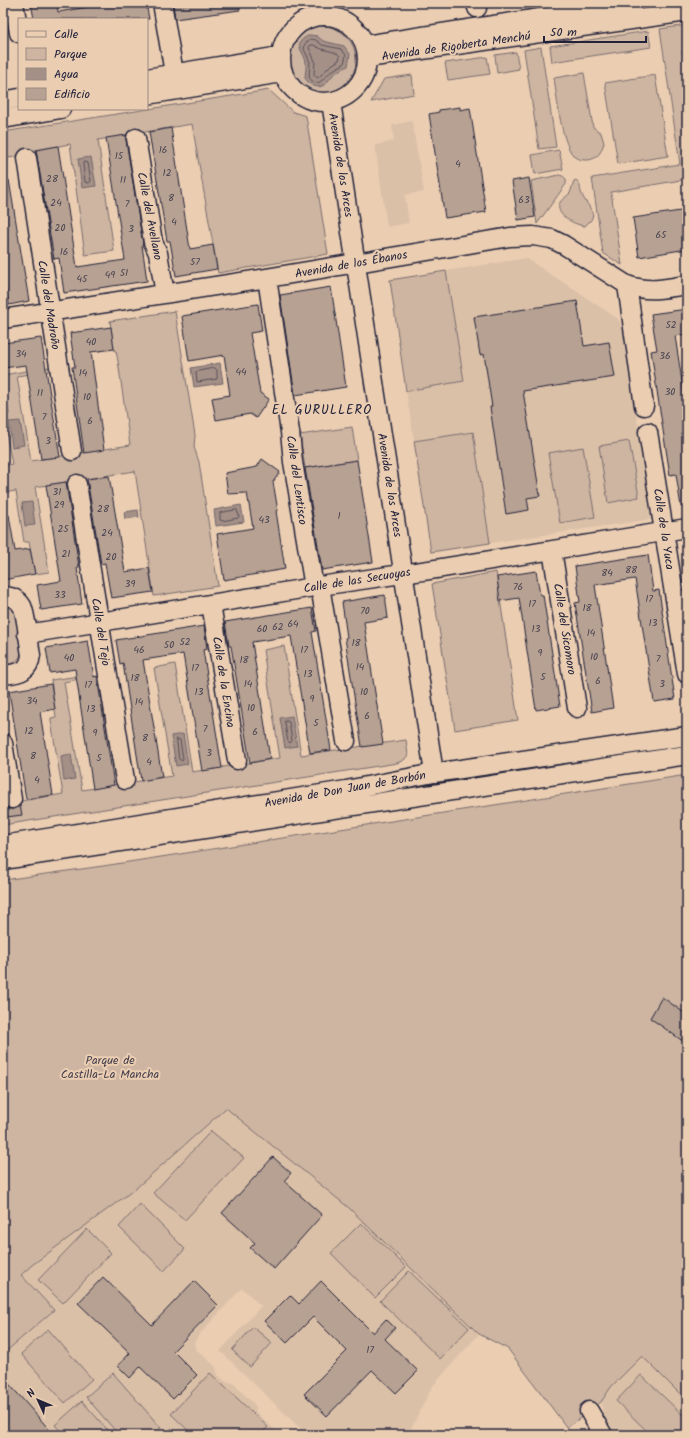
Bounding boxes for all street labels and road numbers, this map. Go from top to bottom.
street label: Avenida de Rigoberta Menchú [380,27,532,66]
street label: Avenida de los Arces [323,112,358,218]
street label: Calle del Avellano [132,171,167,262]
street label: Avenida de los Ébanos [293,245,409,284]
street label: Calle del Madroño [32,259,65,351]
street label: Avenida de los Arces [372,432,407,538]
street label: Calle del Lentisco [281,434,312,526]
street label: Calle de la Yuca [648,487,679,571]
street label: Calle de las Secuoyas [302,563,412,598]
street label: Calle del Sicomoro [548,582,581,676]
street label: Calle del Tejo [86,597,115,667]
street label: Calle de la Encina [207,635,240,729]
street label: Avenida de Don Juan de Borbón [263,766,427,813]

